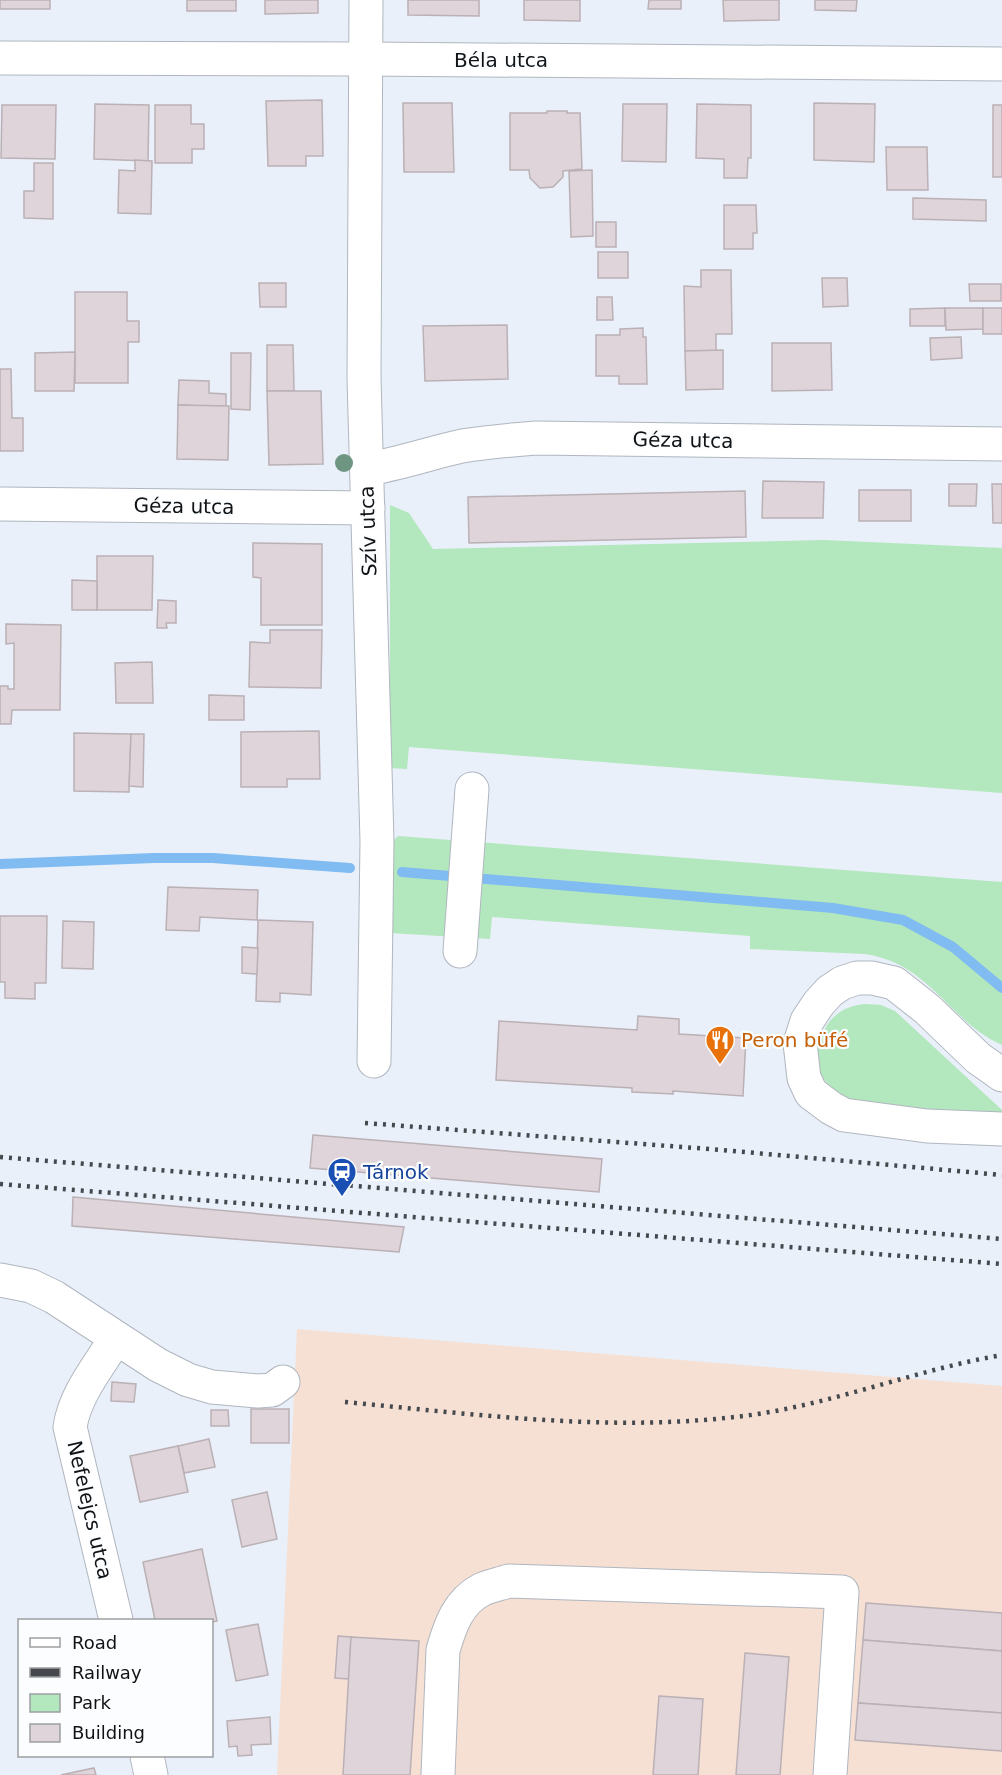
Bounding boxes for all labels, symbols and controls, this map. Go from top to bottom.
street label: Béla utca [454,48,548,72]
street label: Géza utca [632,427,734,453]
street label: Szív utca [354,485,382,577]
street label: Géza utca [133,493,235,519]
restaurant icon: Peron büfé [704,1024,736,1066]
place label: Peron büfé [741,1028,848,1052]
station icon: Tárnok [326,1156,358,1198]
place label: Tárnok [362,1160,429,1184]
street label: Nefelejcs utca [62,1438,118,1582]
legend [18,1619,213,1757]
text: Road [72,1632,117,1653]
text: Railway [72,1662,142,1683]
text: Park [72,1692,111,1713]
text: Building [72,1722,145,1743]

